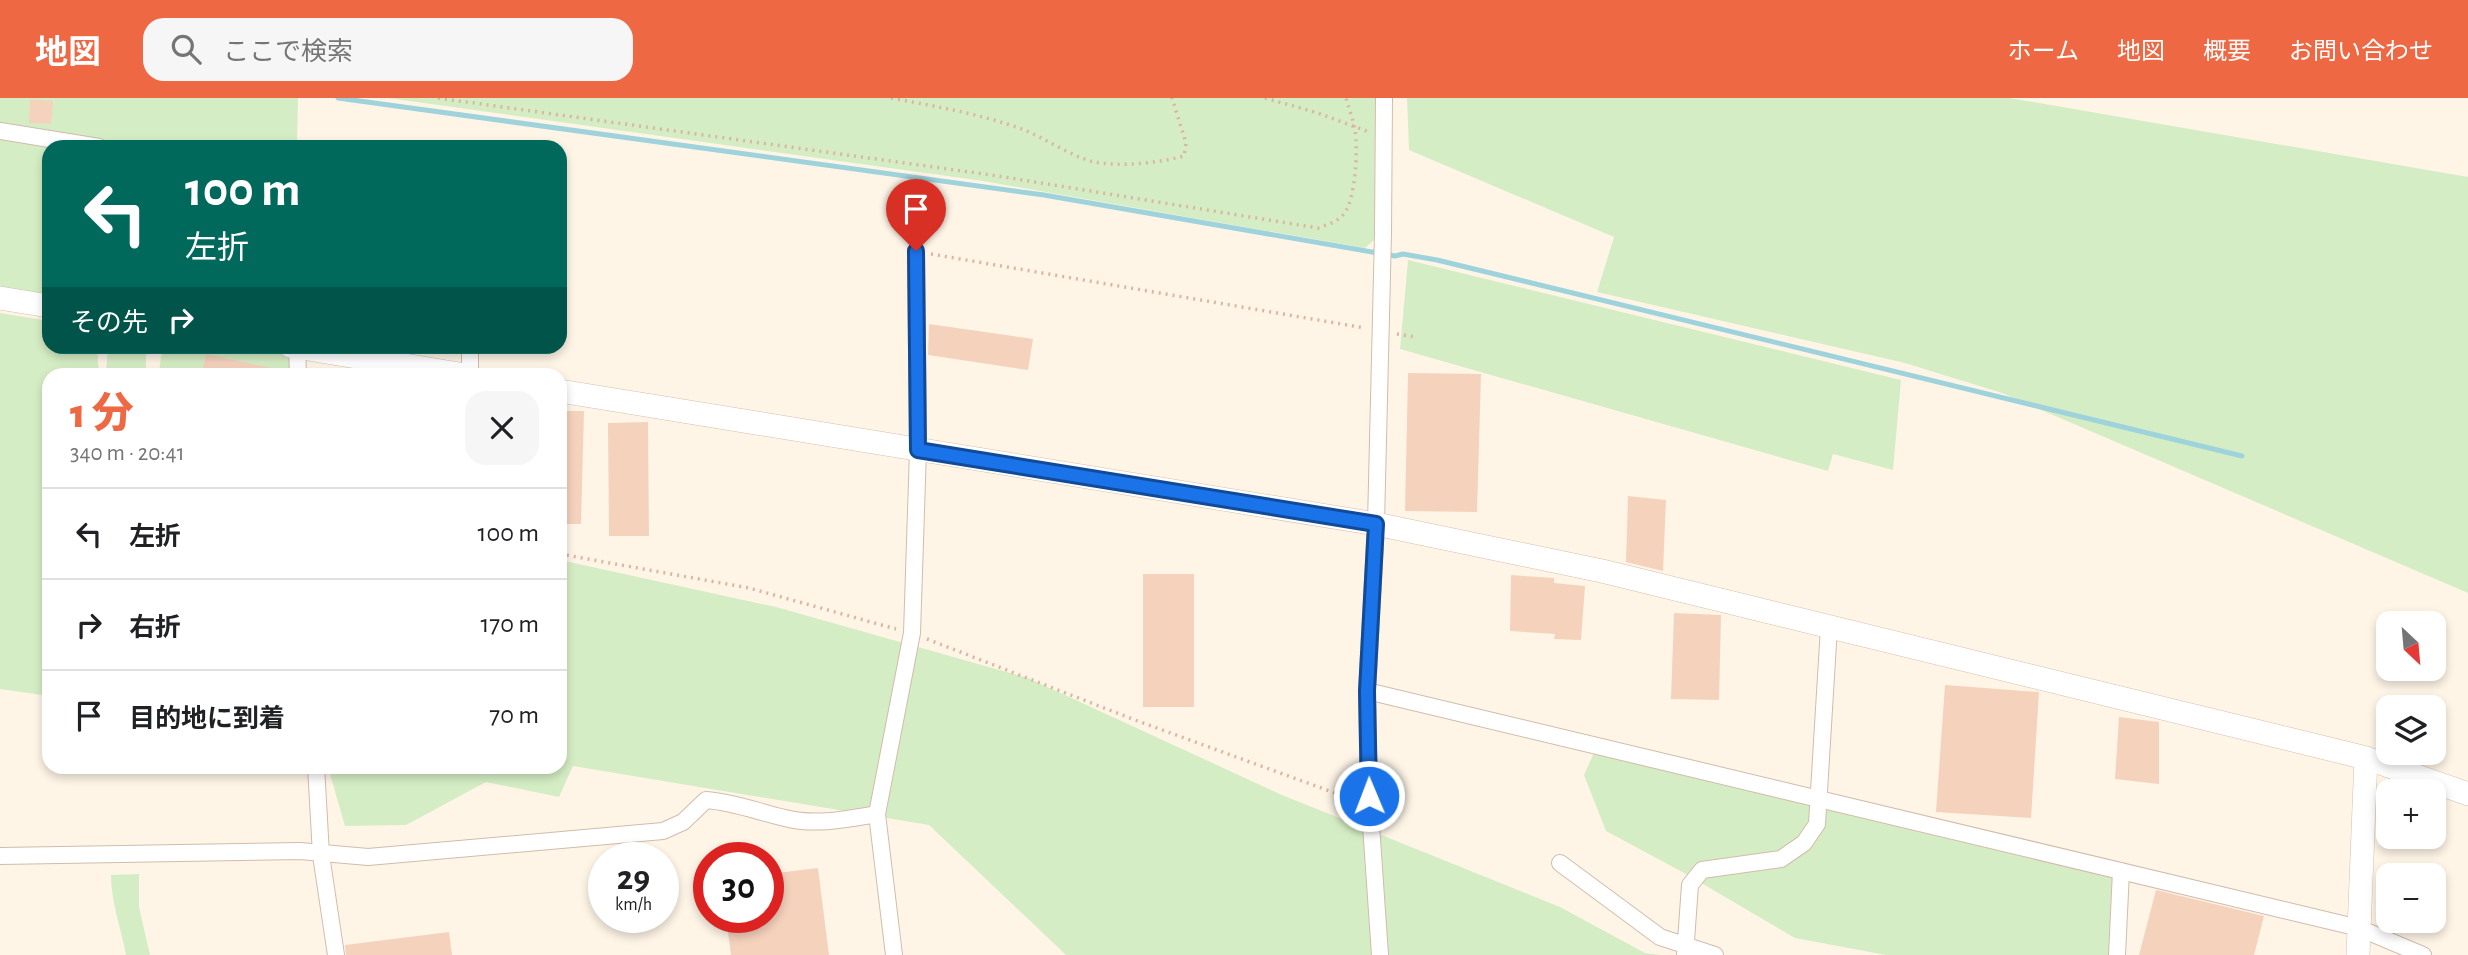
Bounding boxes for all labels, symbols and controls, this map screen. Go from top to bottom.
search box [143,18,633,81]
icon: search [167,30,205,68]
text: 地図 [35,37,101,70]
text: ここで検索 [223,39,353,65]
text: ホーム [2008,40,2079,64]
text: 地図 [2117,40,2165,64]
text: 概要 [2203,40,2251,64]
text: お問い合わせ [2289,40,2433,64]
text: 100 m [185,166,301,215]
icon: left [70,168,161,259]
pin [886,179,946,251]
icon: arrive [897,190,935,228]
text: 左折 [185,232,249,264]
icon: right [162,301,200,339]
text: その先 [70,310,148,336]
button: close [465,391,539,465]
text: 1 分 [70,393,134,435]
text: 340 m · 20:41 [70,442,185,465]
icon: left [70,515,108,553]
text: 100 m [478,520,539,546]
text: 左折 [129,524,181,550]
icon: right [70,606,108,644]
text: 170 m [480,611,539,637]
north arrow [2376,611,2446,681]
map controls [2376,611,2446,933]
text: 右折 [129,615,181,641]
button: layers [2376,695,2446,765]
icon: arrive [70,697,108,735]
text: 70 m [489,702,539,728]
text: 目的地に到着 [129,706,285,732]
position arrow [1332,759,1406,833]
button: + [2376,779,2446,849]
speed limit sign: 30 [693,842,784,933]
text: 29 [617,861,650,896]
button: − [2376,863,2446,933]
text: km/h [615,896,652,914]

